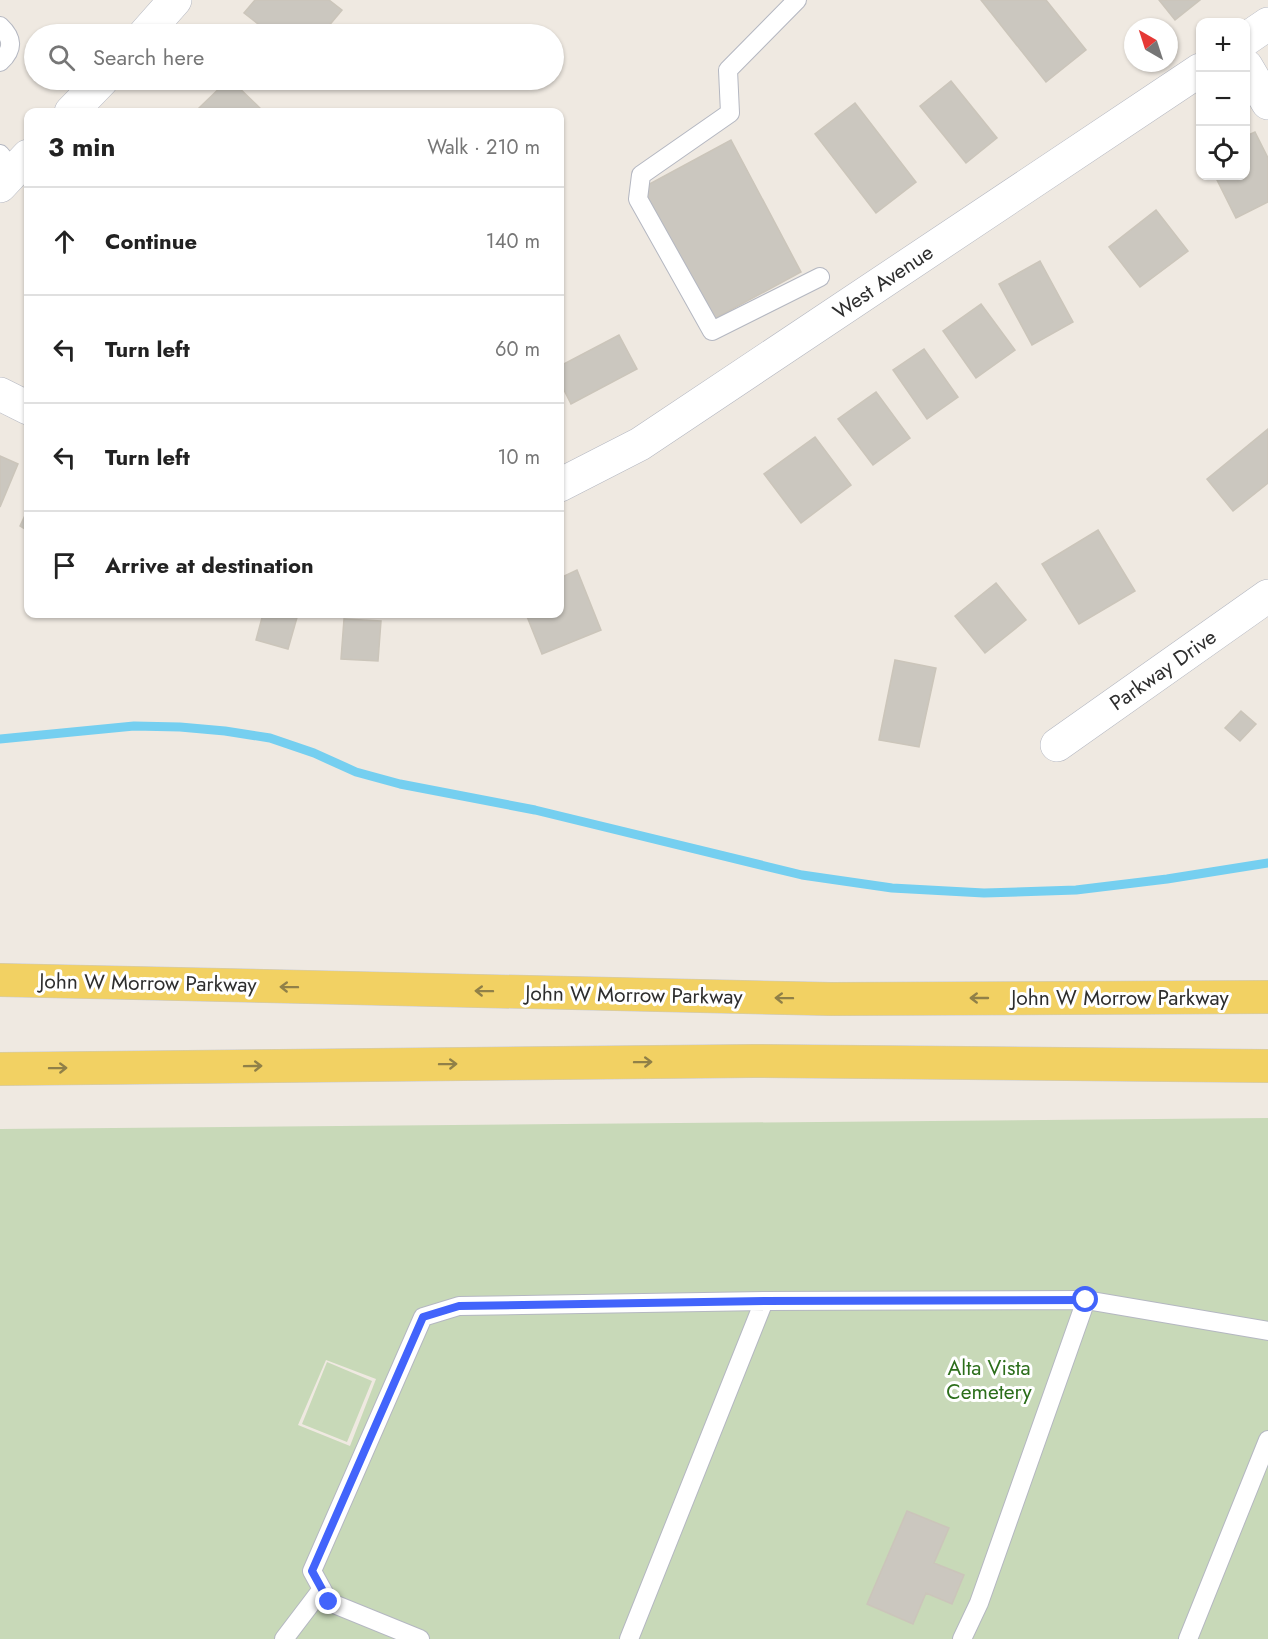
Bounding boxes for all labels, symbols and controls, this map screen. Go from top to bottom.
north arrow [1124,18,1178,72]
map controls [1196,18,1250,180]
button: + [1196,18,1250,72]
search box [24,24,564,90]
icon: search [45,41,78,74]
text: Search here [93,41,204,73]
button: − [1196,72,1250,126]
button: locate [1196,126,1250,180]
text: 3 min [48,128,115,166]
text: Walk · 210 m [427,133,540,162]
icon: ahead [48,225,81,258]
text: Continue [105,225,197,257]
text: 140 m [486,227,540,256]
street label: West Avenue [827,237,939,327]
icon: left [48,333,81,366]
text: Turn left [105,333,190,365]
text: 60 m [495,335,540,364]
icon: left [48,441,81,474]
text: Turn left [105,441,190,473]
text: 10 m [497,443,540,472]
icon: arrive [48,549,81,582]
text: Arrive at destination [105,549,314,581]
street label: Parkway Drive [1104,622,1223,718]
street label: John W Morrow Parkway [36,966,258,1000]
street label: John W Morrow Parkway [522,978,744,1012]
one-way arrow [279,981,299,992]
street label: John W Morrow Parkway [1008,983,1230,1013]
one-way arrow [474,985,494,997]
one-way arrow [774,992,794,1004]
one-way arrow [969,992,989,1004]
one-way arrow [633,1056,653,1068]
one-way arrow [438,1058,458,1070]
one-way arrow [243,1060,263,1072]
one-way arrow [48,1062,68,1074]
route start [1072,1286,1098,1312]
park label: Alta Vista Cemetery [946,1353,1032,1407]
route end [315,1588,341,1614]

